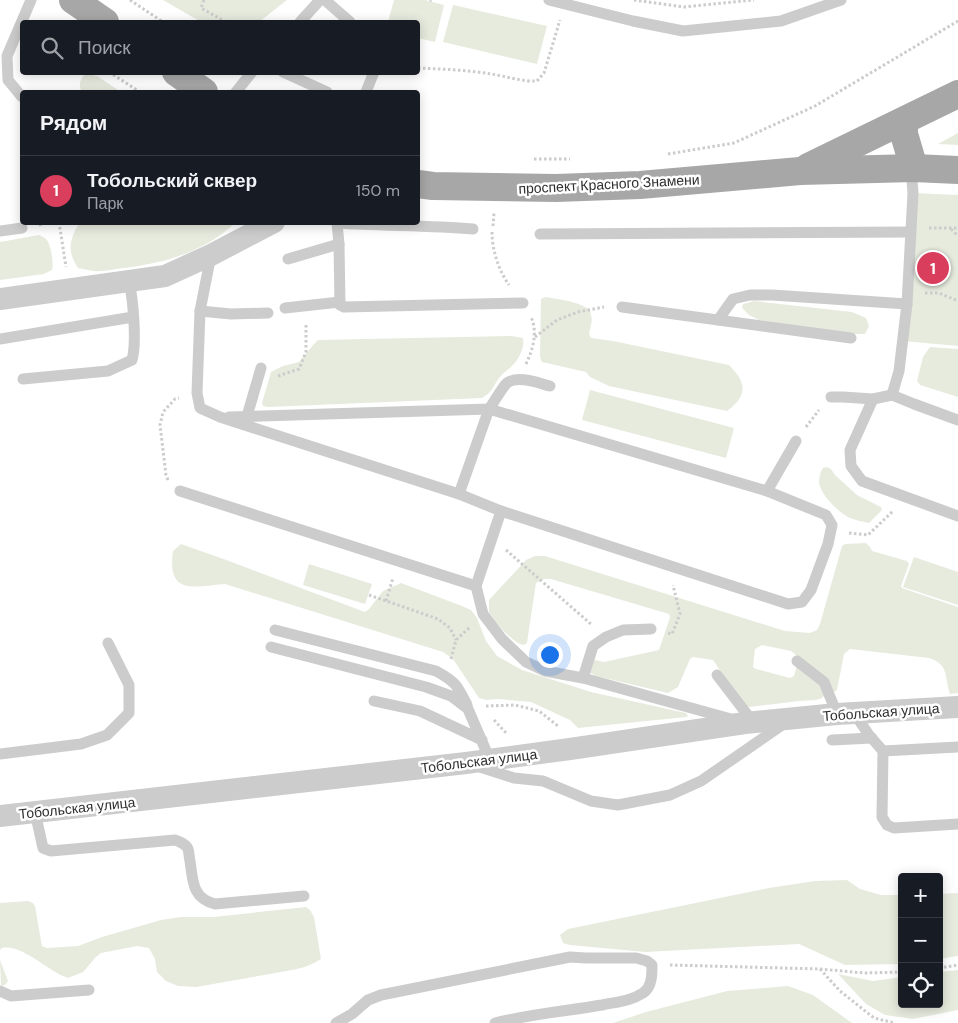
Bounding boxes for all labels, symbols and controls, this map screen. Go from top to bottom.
search box [20,20,420,75]
icon: search [38,34,66,62]
text: Поиск [78,35,131,60]
text: Рядом [40,109,107,137]
text: Тобольский сквер [87,168,257,193]
street label: проспект Красного Знамени [518,170,700,198]
text: 1 [53,180,59,201]
text: 150 m [356,180,400,201]
text: Парк [87,193,123,214]
pin: 1 [917,249,949,287]
your location [537,642,563,668]
street label: Тобольская улица [822,699,940,725]
street label: Тобольская улица [420,745,538,777]
street label: Тобольская улица [18,793,136,823]
map controls [898,873,943,1008]
button: + [898,873,943,918]
button: − [898,918,943,963]
button: locate [898,963,943,1008]

